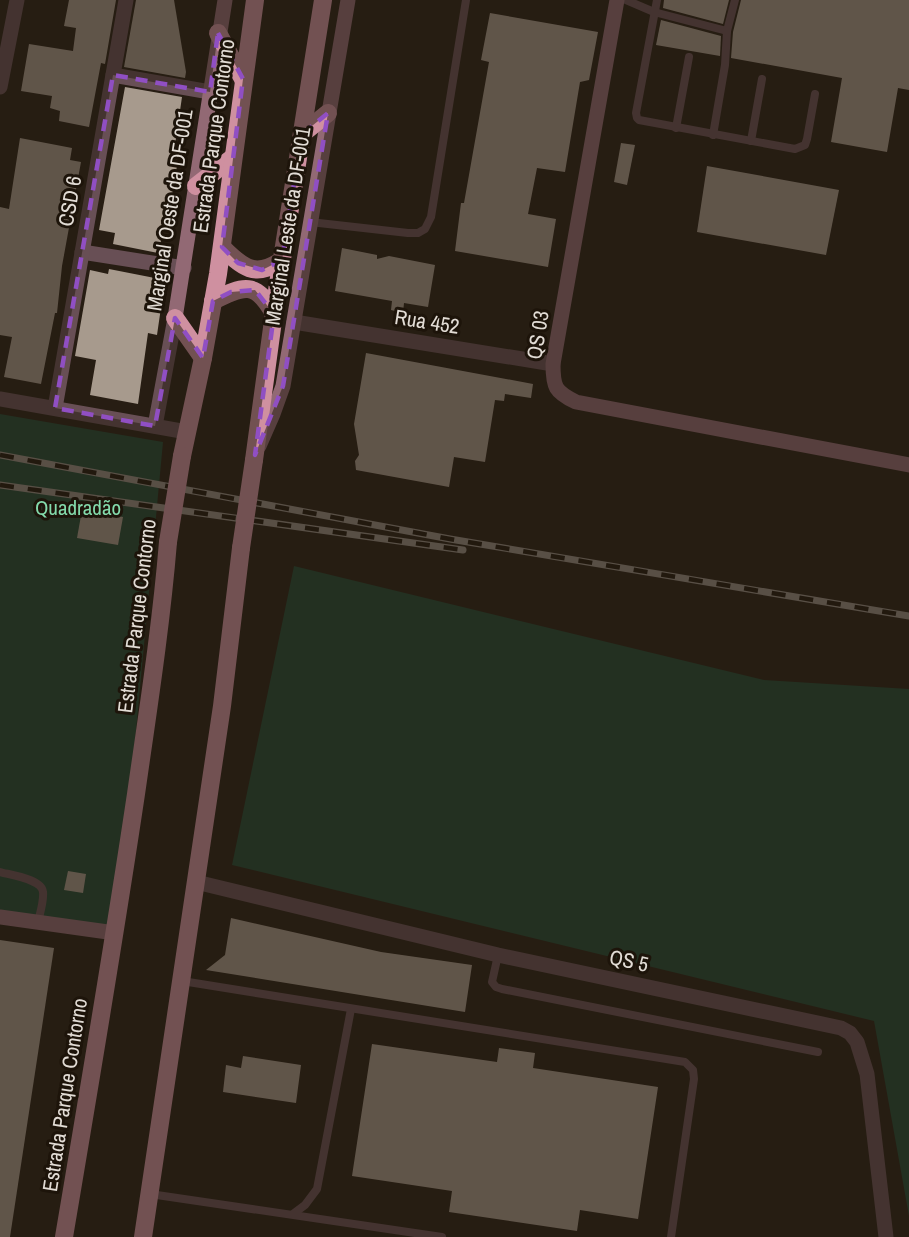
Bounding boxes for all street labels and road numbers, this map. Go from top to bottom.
street label: Estrada Parque Contorno [186,37,241,235]
street label: Marginal Oeste da DF-001 [139,107,200,313]
street label: Marginal Leste da DF-001 [258,124,318,327]
street label: CSD 6 [51,173,88,228]
street label: Rua 452 [393,302,462,341]
street label: QS 03 [519,309,556,361]
street label: Estrada Parque Contorno [110,517,163,715]
street label: QS 5 [607,942,651,979]
street label: Estrada Parque Contorno [35,996,94,1194]

